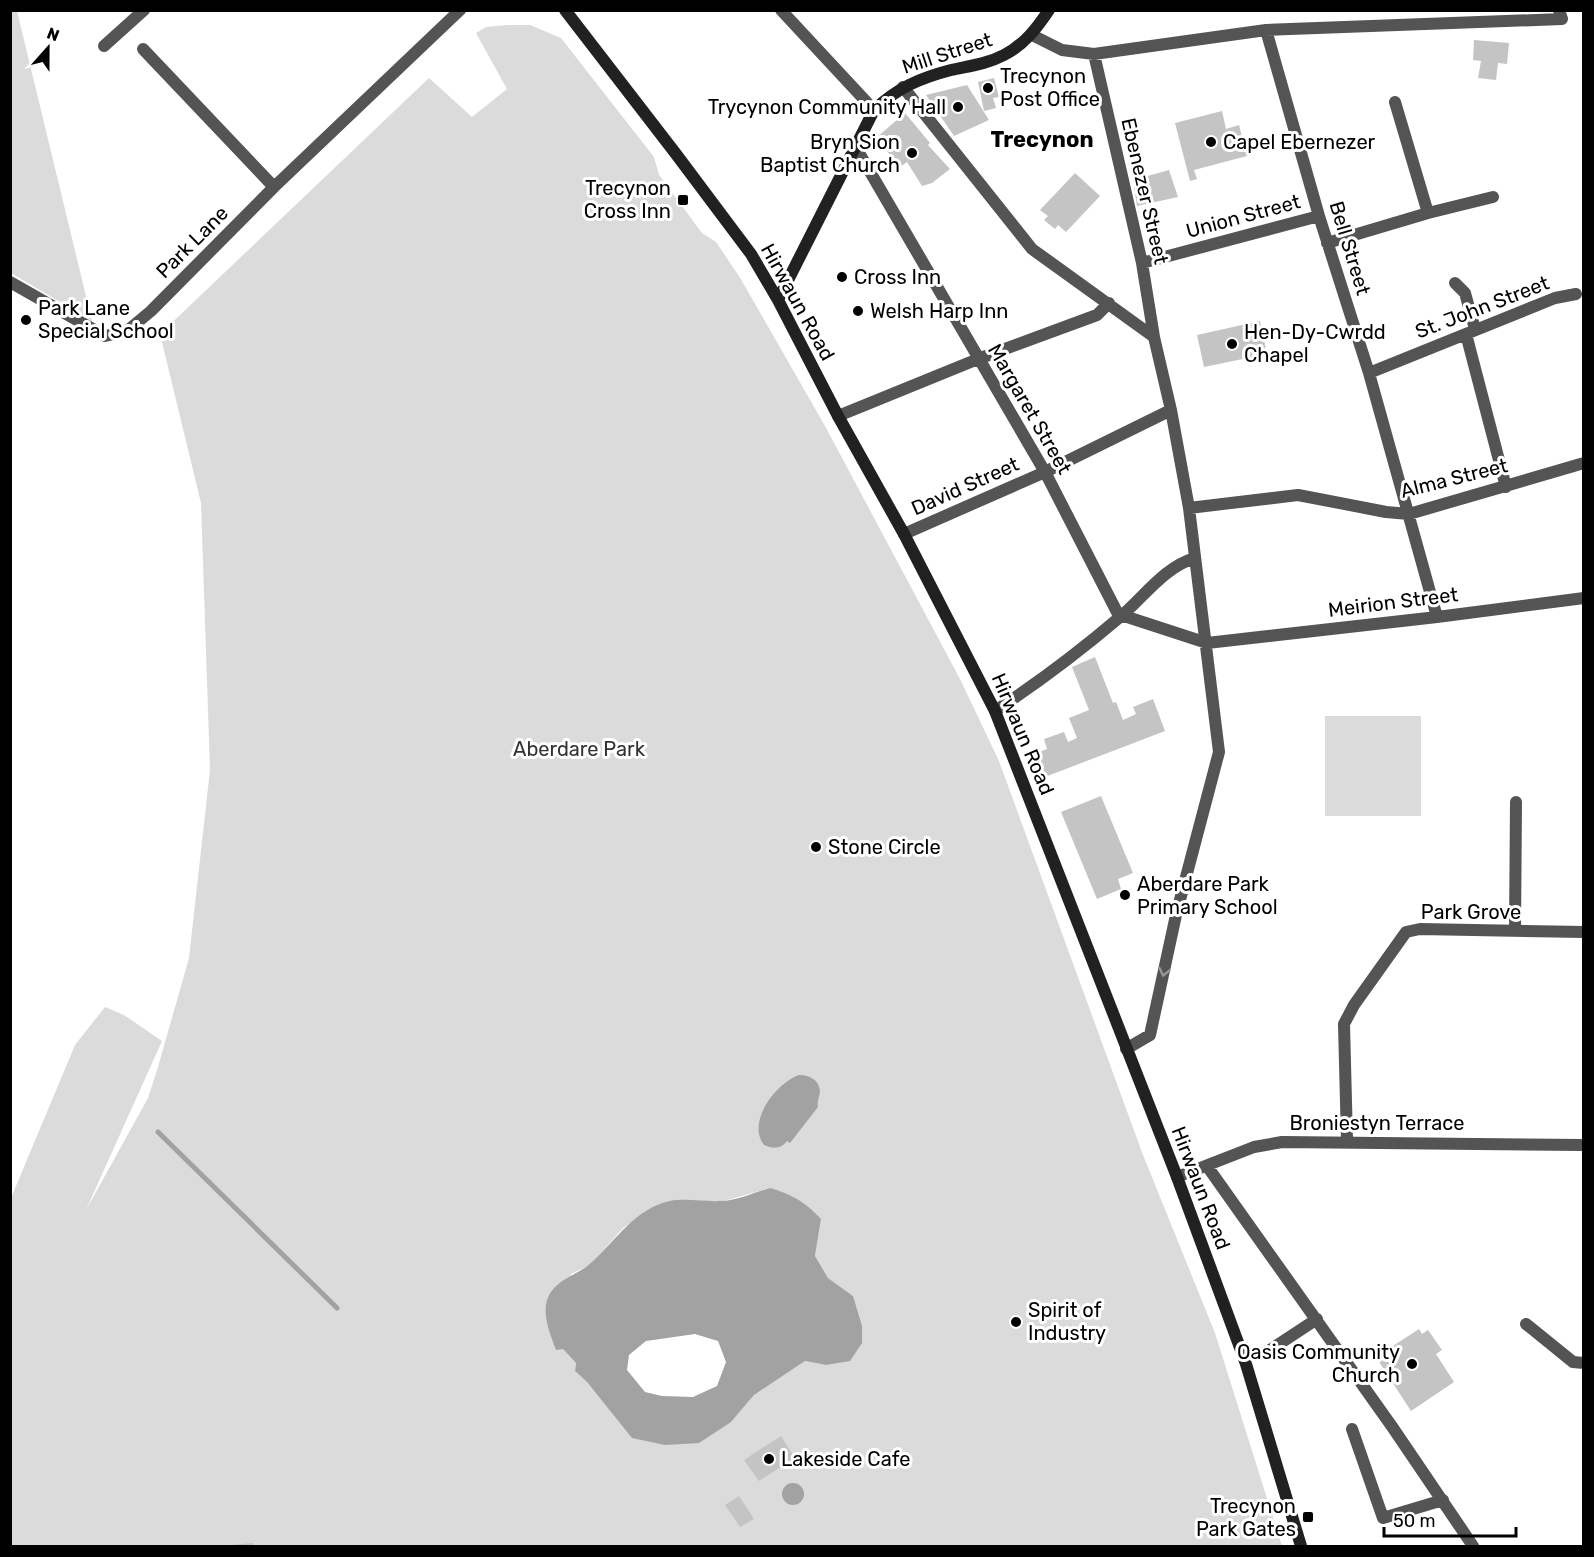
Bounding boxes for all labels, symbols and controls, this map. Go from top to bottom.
north arrow [18,18,78,78]
text: N [44,24,62,45]
street label: Mill Street [899,27,995,79]
place label: Trecynon Post Office [1000,64,1100,111]
marker: Trecynon Post Office [981,81,995,95]
place label: Trycynon Community Hall [708,95,946,119]
marker: Trycynon Community Hall [951,100,965,114]
street label: Ebenezer Street [1116,115,1174,267]
district label: Trecynon [990,126,1094,153]
place label: Bryn Sion Baptist Church [760,130,900,177]
place label: Capel Ebernezer [1223,130,1376,154]
marker: Capel Ebernezer [1204,135,1218,149]
marker: Bryn Sion Baptist Church [905,146,919,160]
place label: Trecynon Cross Inn [584,176,671,223]
street label: Union Street [1183,189,1303,243]
marker: Trecynon Cross Inn [676,193,690,207]
street label: Bell Street [1324,198,1376,298]
street label: Park Lane [151,201,233,283]
street label: Hirwaun Road [756,239,840,365]
place label: Cross Inn [854,265,941,289]
marker: Cross Inn [835,270,849,284]
street label: St. John Street [1412,270,1552,344]
place label: Park Lane Special School [38,296,174,343]
place label: Welsh Harp Inn [870,299,1008,323]
marker: Welsh Harp Inn [851,304,865,318]
marker: Park Lane Special School [19,313,33,327]
place label: Hen-Dy-Cwrdd Chapel [1244,320,1386,367]
marker: Hen-Dy-Cwrdd Chapel [1225,337,1239,351]
street label: Margaret Street [983,340,1077,479]
street label: David Street [908,452,1023,520]
street label: Alma Street [1398,453,1510,503]
street label: Meirion Street [1327,582,1459,622]
street label: Hirwaun Road [987,669,1059,799]
park label: Aberdare Park [513,737,646,761]
place label: Stone Circle [828,835,941,859]
marker: Stone Circle [809,840,823,854]
place label: Aberdare Park Primary School [1137,872,1278,919]
marker: Aberdare Park Primary School [1118,888,1132,902]
street label: Park Grove [1421,900,1521,924]
one-way arrow [1158,967,1171,977]
street label: Broniestyn Terrace [1289,1111,1465,1135]
street label: Hirwaun Road [1167,1123,1235,1253]
place label: Spirit of Industry [1028,1298,1106,1345]
marker: Spirit of Industry [1009,1315,1023,1329]
place label: Oasis Community Church [1237,1340,1400,1387]
marker: Oasis Community Church [1405,1357,1419,1371]
place label: Lakeside Cafe [781,1447,910,1471]
marker: Lakeside Cafe [762,1452,776,1466]
place label: Trecynon Park Gates [1196,1494,1296,1541]
scale bar [1384,1500,1516,1538]
marker: Trecynon Park Gates [1301,1510,1315,1524]
text: 50 m [1393,1510,1436,1532]

